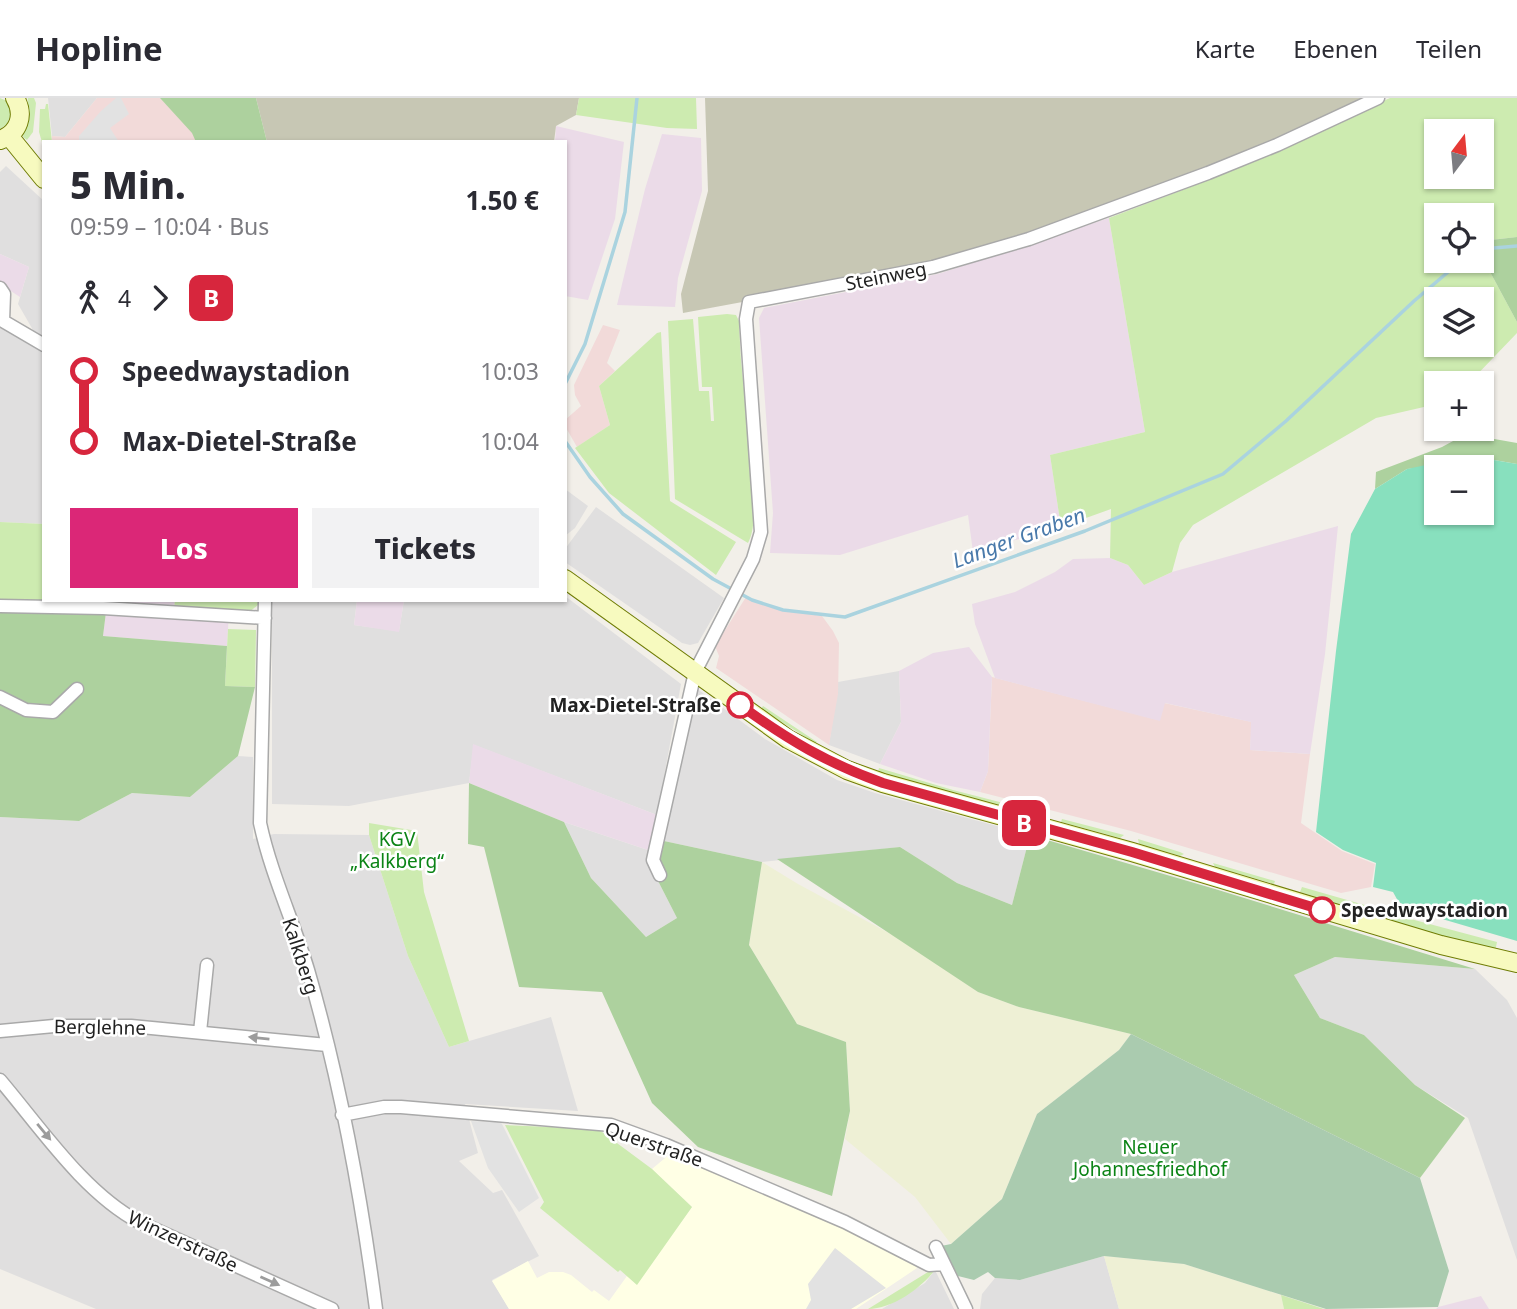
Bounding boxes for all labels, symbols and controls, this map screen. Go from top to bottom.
text: Hopline [35,26,163,71]
text: Karte [1195,32,1255,65]
text: Ebenen [1293,32,1378,65]
text: Teilen [1416,32,1482,65]
north arrow [1424,119,1494,189]
map controls [1424,119,1494,525]
text: 5 Min. [70,158,186,210]
text: 1.50 € [465,182,539,218]
button: locate [1424,203,1494,273]
text: 09:59 – 10:04 · Bus [70,210,269,242]
street label: Steinweg [843,255,929,297]
icon: walk [70,279,108,317]
icon: forward [141,279,179,317]
text: B [203,281,219,314]
text: 4 [118,282,131,314]
button: layers [1424,287,1494,357]
text: Speedwaystadion [122,353,350,389]
text: 10:03 [480,355,539,387]
button: + [1424,371,1494,441]
text: Max-Dietel-Straße [122,423,357,459]
text: 10:04 [480,425,539,457]
button: − [1424,455,1494,525]
water label: Langer Graben [948,500,1089,574]
button: Los [70,508,298,588]
button: Tickets [312,508,539,588]
place label: Max-Dietel-Straße [549,692,721,718]
marker: Max-Dietel-Straße [727,692,753,718]
line badge: B [1001,800,1047,846]
text: B [1016,806,1032,839]
park label: KGV „Kalkberg“ [350,826,444,874]
marker: Speedwaystadion [1309,897,1335,923]
place label: Speedwaystadion [1341,897,1508,923]
street label: Kalkberg [276,914,326,998]
street label: Berglehne [54,1013,146,1041]
one-way arrow [248,1032,270,1043]
street label: Querstraße [602,1115,706,1173]
one-way arrow [36,1123,52,1141]
park label: Neuer Johannesfriedhof [1071,1134,1228,1182]
street label: Winzerstraße [124,1204,242,1278]
one-way arrow [260,1276,281,1287]

